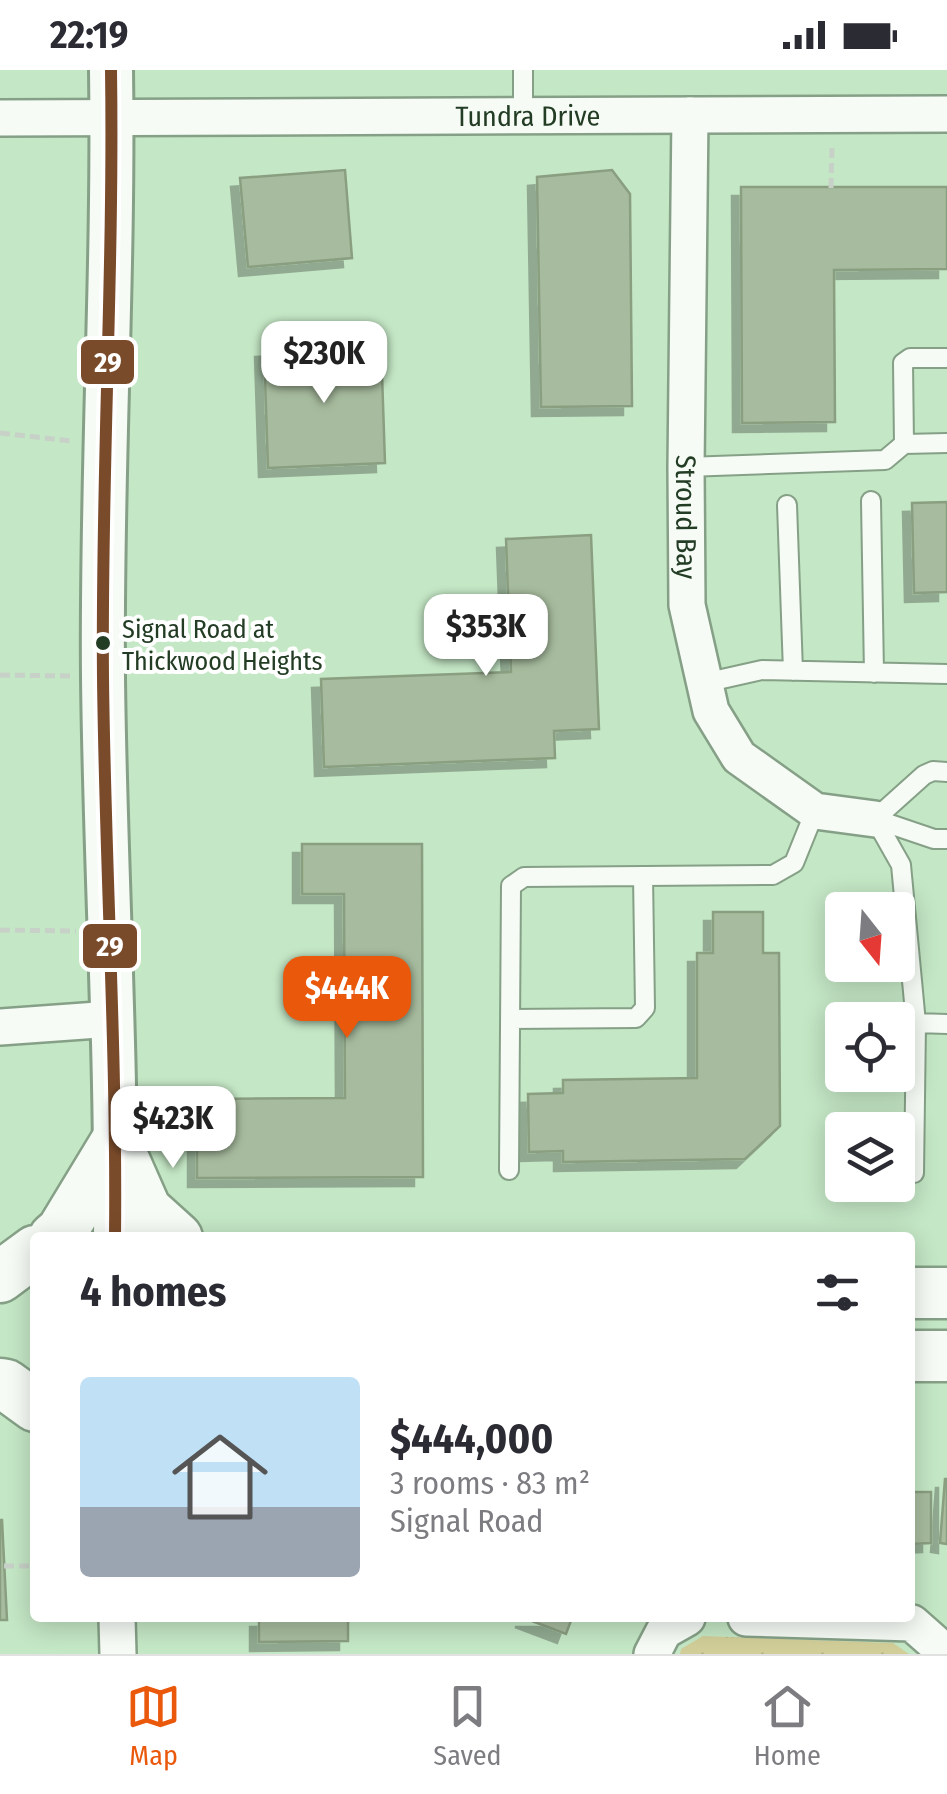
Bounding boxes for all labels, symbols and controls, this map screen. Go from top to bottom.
text: 22:19 [50,12,128,58]
street label: Tundra Drive [455,99,600,133]
pin: $230K [254,321,394,406]
text: $230K [283,334,365,372]
line badge: 29 [79,338,136,386]
text: 29 [93,346,122,379]
street label: Stroud Bay [669,455,703,580]
pin: $353K [416,594,556,679]
text: $353K [446,607,526,645]
place label: Signal Road at Thickwood Heights [122,614,323,677]
marker: Signal Road at Thickwood Heights [93,633,113,653]
north arrow [825,892,915,982]
map controls [825,892,915,1202]
line badge: 29 [81,922,139,970]
text: 29 [95,930,124,963]
pin: $444K [277,956,417,1041]
text: $444K [305,969,389,1007]
button: locate [825,1002,915,1092]
pin: $423K [103,1086,243,1171]
text: $423K [133,1099,213,1137]
button: layers [825,1112,915,1202]
icon: filters [810,1265,865,1320]
text: 4 homes [80,1267,227,1317]
text: $444,000 [390,1414,553,1464]
icon: home [160,1417,280,1537]
text: 3 rooms · 83 m² [390,1464,590,1502]
text: Signal Road [390,1502,544,1540]
tab: Map [126,1679,181,1772]
tab: Saved [433,1679,502,1772]
tab: Home [754,1679,821,1772]

